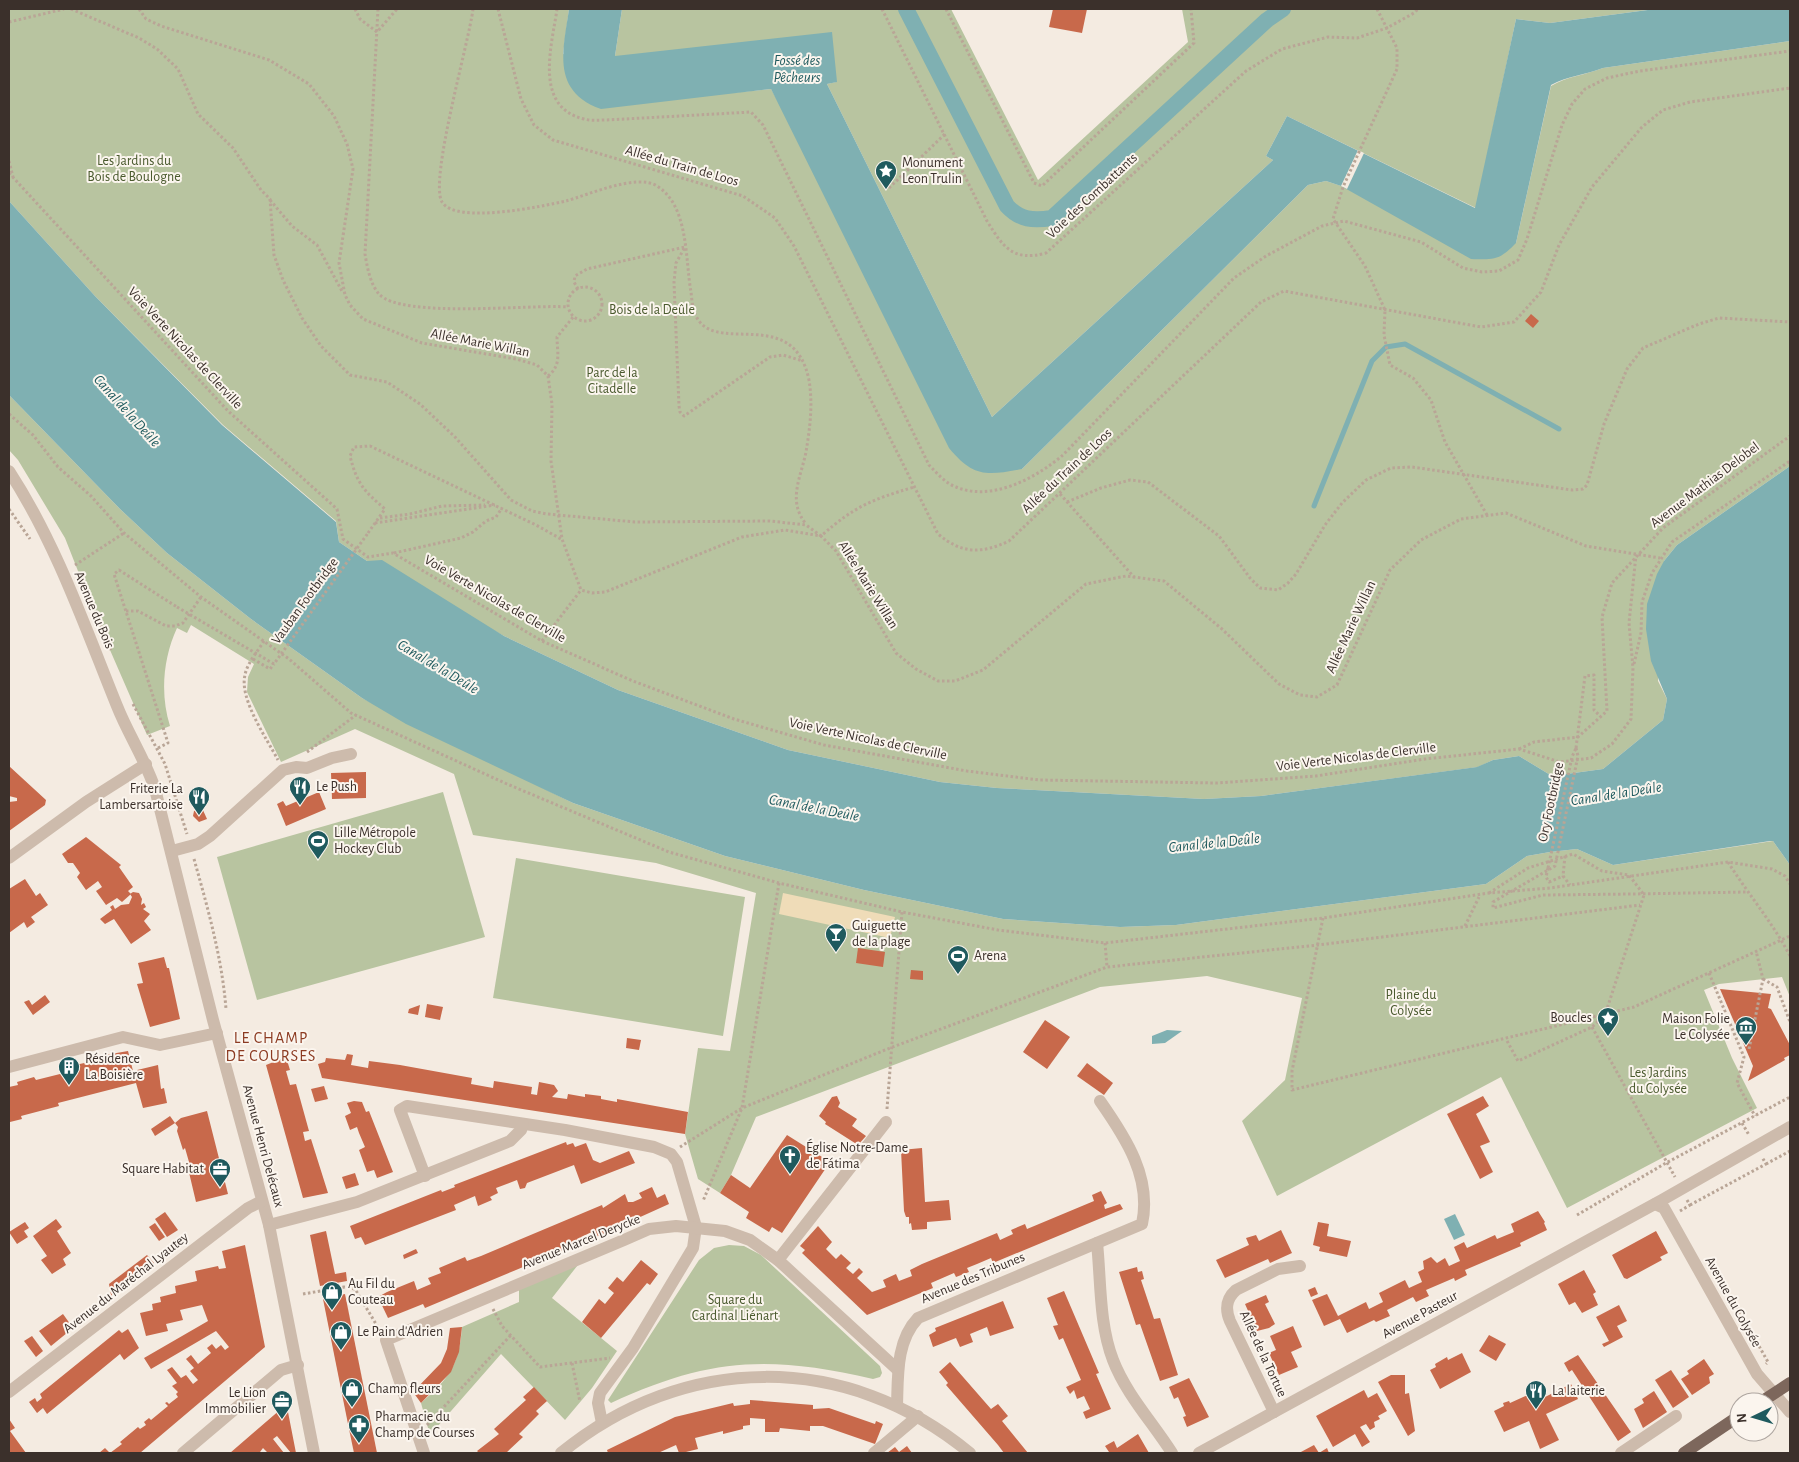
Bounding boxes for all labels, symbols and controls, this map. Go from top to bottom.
water label: Fossé des Pêcheurs [774,53,821,85]
street label: Allée du Train de Loos [624,143,740,189]
street label: Voie des Combattants [1044,151,1140,241]
park label: Les Jardins du Bois de Boulogne [87,154,181,184]
place label: Monument Leon Trulin [902,156,964,186]
place icon: Monument Leon Trulin [874,159,898,190]
street label: Voie Verte Nicolas de Clerville [125,284,245,412]
park label: Bois de la Deûle [609,303,695,317]
street label: Allée Marie Willan [429,327,531,359]
park label: Parc de la Citadelle [586,366,638,396]
water label: Canal de la Deûle [91,372,163,450]
street label: Allée du Train de Loos [1019,426,1115,516]
street label: Avenue Mathias Delobel [1648,440,1762,530]
street label: Allée Marie Willan [835,539,901,631]
street label: Voie Verte Nicolas de Clerville [422,553,568,645]
street label: Vauban Footbridge [269,555,341,647]
street label: Avenue du Bois [71,569,117,651]
street label: Allée Marie Willan [1323,578,1379,676]
water label: Canal de la Deûle [395,637,481,697]
street label: Voie Verte Nicolas de Clerville [788,715,948,763]
street label: Voie Verte Nicolas de Clerville [1275,740,1437,774]
street label: Ory Footbridge [1536,761,1566,843]
restaurant icon: Le Push [288,775,312,806]
water label: Canal de la Deûle [1570,779,1663,809]
place label: Le Push [316,780,357,794]
place label: Friterie La Lambersartoise [99,782,184,812]
restaurant icon: Friterie La Lambersartoise [187,785,211,816]
water label: Canal de la Deûle [768,792,861,824]
place label: Lille Métropole Hockey Club [334,826,416,856]
sports icon: Lille Métropole Hockey Club [306,829,330,860]
water label: Canal de la Deûle [1168,831,1261,855]
place label: Guiguette de la plage [852,919,911,949]
bar icon: Guiguette de la plage [824,922,848,953]
sports icon: Arena [946,944,970,975]
place label: Arena [974,949,1007,963]
park label: Plaine du Colysée [1386,988,1436,1018]
place icon: Boucles [1596,1006,1620,1037]
place label: Boucles [1550,1011,1592,1025]
place label: Maison Folie Le Colysée [1662,1012,1730,1042]
museum icon: Maison Folie Le Colysée [1734,1015,1758,1046]
district label: LE CHAMP DE COURSES [226,1030,316,1064]
place label: Résidence La Boisière [85,1052,143,1082]
building icon: Résidence La Boisière [57,1055,81,1086]
park label: Les Jardins du Colysée [1629,1066,1687,1096]
street label: Avenue Henri Delécaux [240,1083,286,1209]
place label: Église Notre-Dame de Fátima [806,1138,908,1171]
church icon: Église Notre-Dame de Fátima [778,1144,802,1175]
office icon: Square Habitat [208,1157,232,1188]
place label: Square Habitat [122,1162,205,1176]
street label: Avenue Marcel Derycke [520,1212,642,1272]
street label: Avenue du Maréchal Lyautey [61,1230,191,1336]
street label: Avenue des Tribunes [919,1250,1027,1306]
street label: Avenue du Colysée [1702,1254,1764,1350]
place label: Au Fil du Couteau [348,1277,395,1307]
shop icon: Au Fil du Couteau [320,1280,344,1311]
street label: Avenue Pasteur [1380,1288,1461,1341]
park label: Square du Cardinal Liénart [692,1293,779,1323]
street label: Allée de la Tortue [1237,1309,1289,1399]
shop icon: Le Pain d'Adrien [329,1320,353,1351]
place label: Le Pain d'Adrien [357,1325,443,1339]
shop icon: Champ fleurs [340,1377,364,1408]
restaurant icon: La laiterie [1524,1379,1548,1410]
place label: Champ fleurs [368,1382,441,1396]
place label: La laiterie [1552,1384,1605,1398]
place label: Le Lion Immobilier [205,1386,266,1416]
office icon: Le Lion Immobilier [270,1389,294,1420]
north arrow [1729,1392,1779,1442]
place label: Pharmacie du Champ de Courses [375,1410,475,1440]
pharmacy icon: Pharmacie du Champ de Courses [347,1413,371,1444]
text: N [1735,1413,1749,1424]

